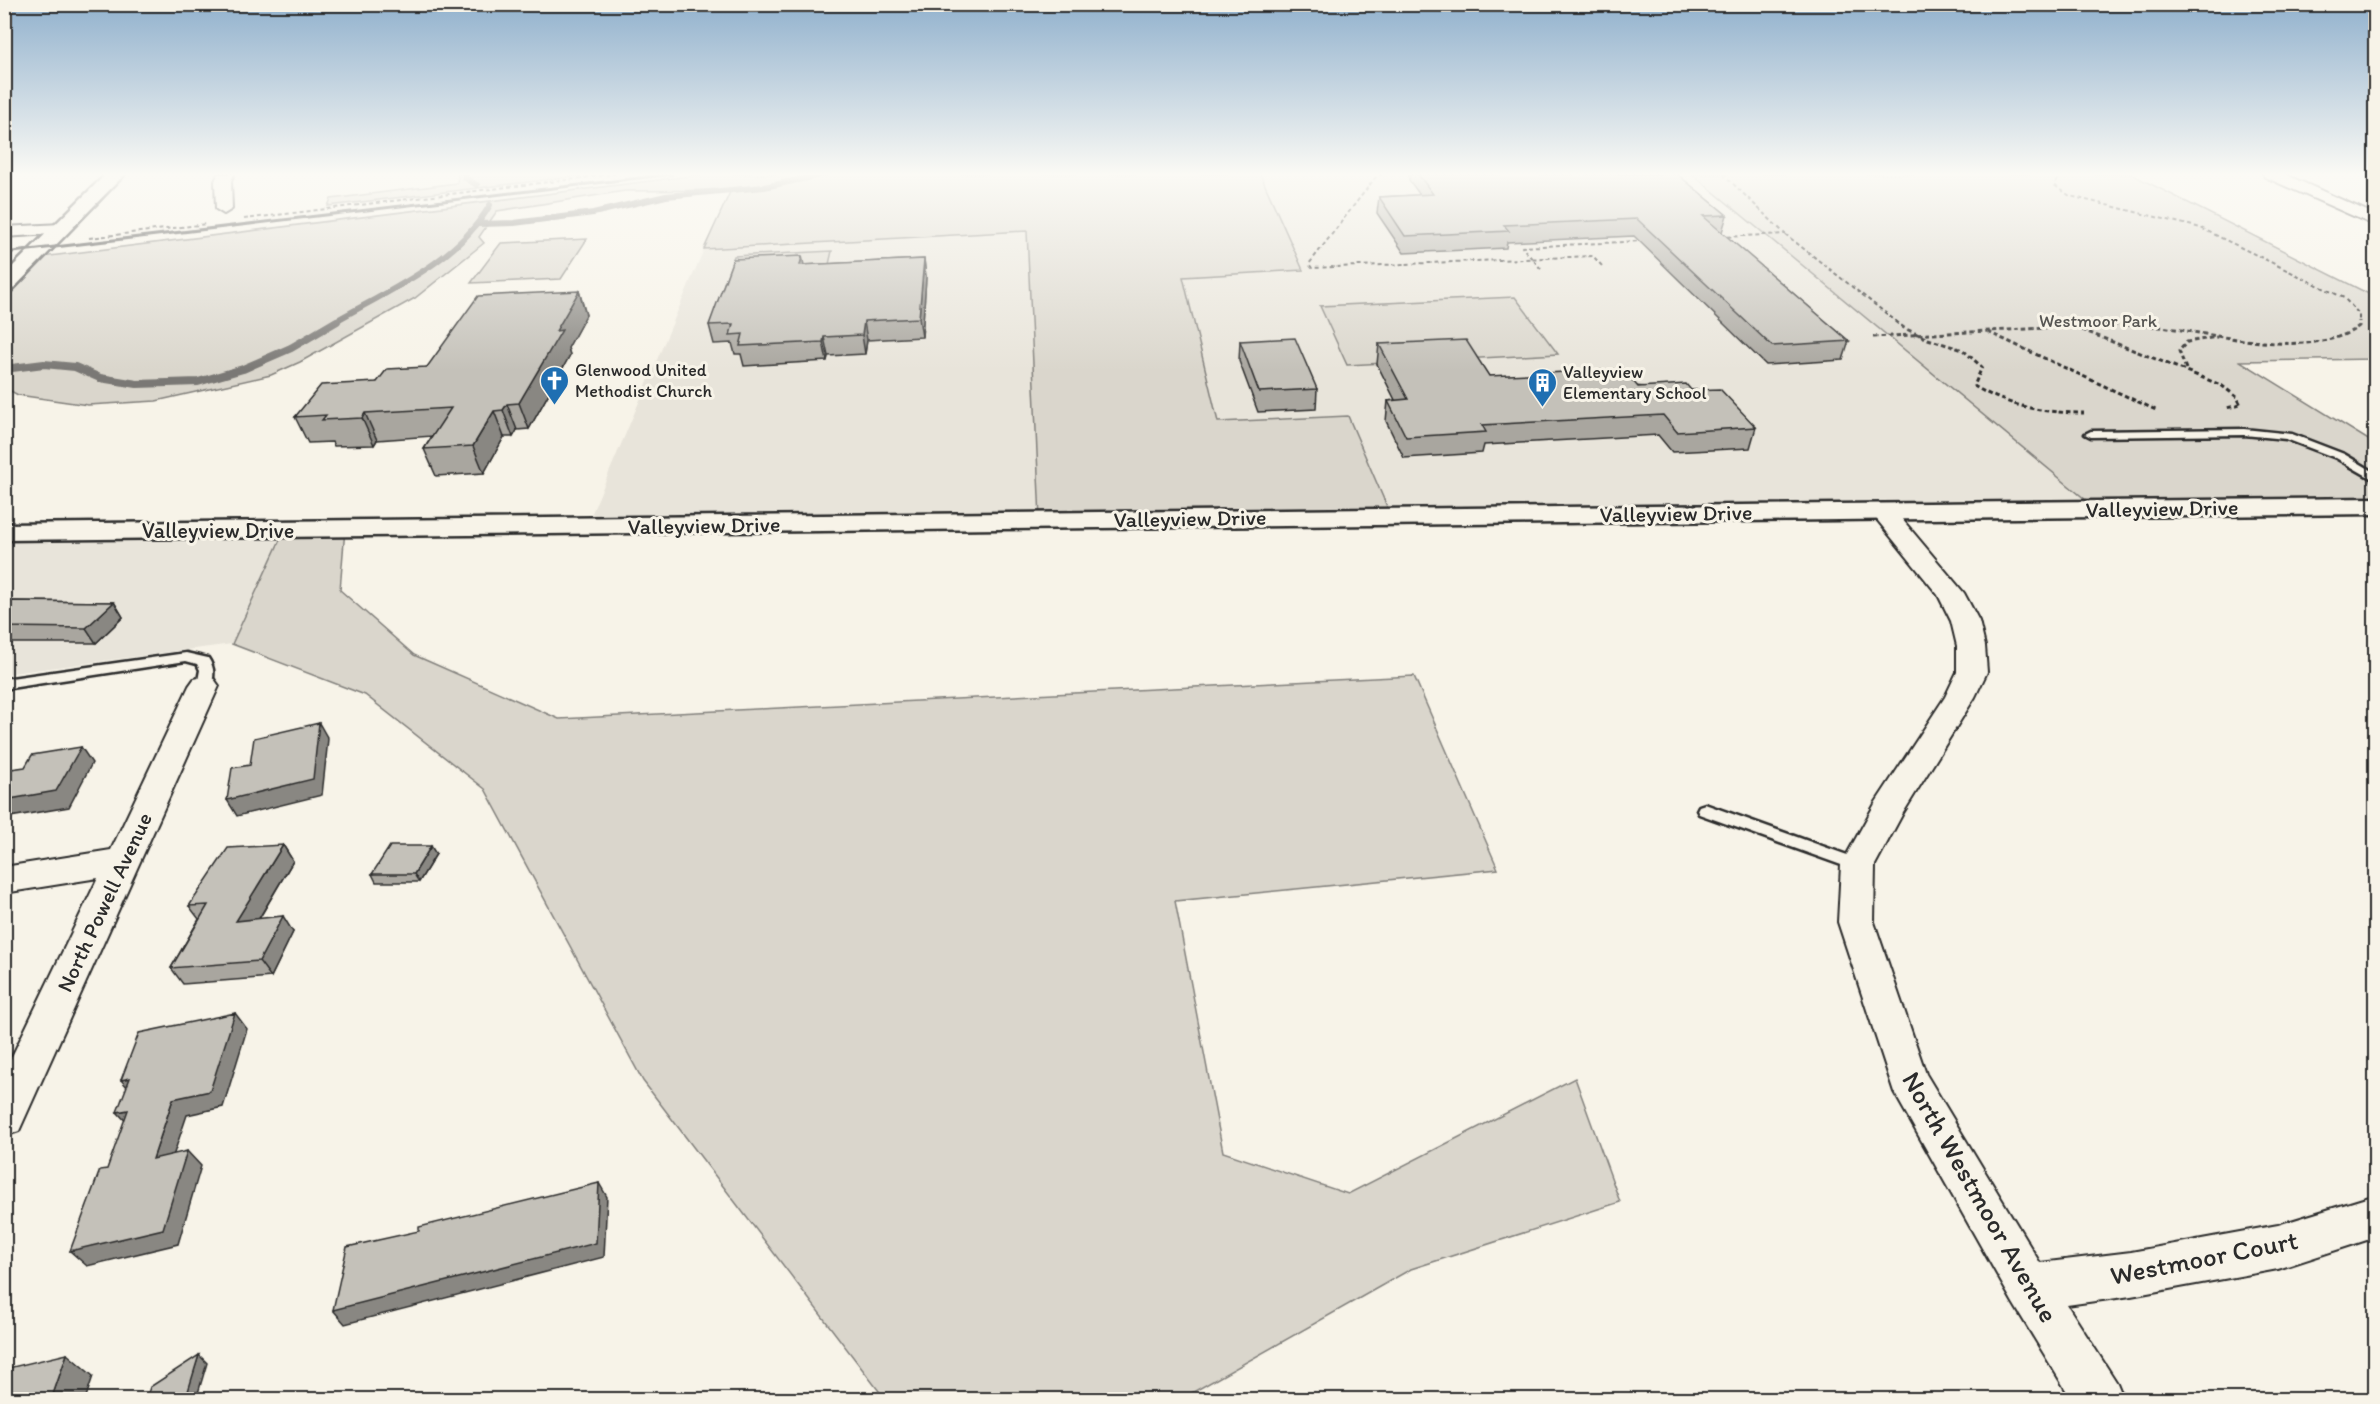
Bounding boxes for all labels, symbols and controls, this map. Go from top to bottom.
park label: Westmoor Park [2039,310,2158,332]
place label: Glenwood United Methodist Church [575,359,712,402]
place label: Valleyview Elementary School [1563,361,1707,404]
church icon: Glenwood United Methodist Church [538,364,570,406]
building icon: Valleyview Elementary School [1526,366,1558,408]
street label: Valleyview Drive [2085,494,2239,523]
street label: Valleyview Drive [1599,499,1753,528]
street label: Valleyview Drive [1113,504,1267,533]
street label: Valleyview Drive [627,511,781,540]
street label: Valleyview Drive [142,517,294,544]
street label: North Powell Avenue [51,808,158,996]
street label: North Westmoor Avenue [1895,1065,2066,1328]
street label: Westmoor Court [2107,1223,2300,1292]

